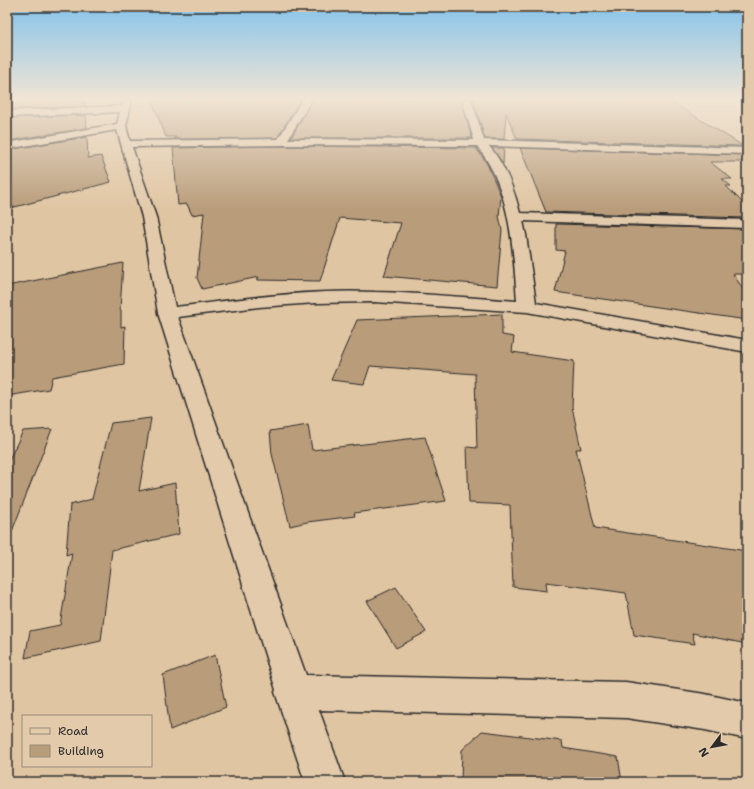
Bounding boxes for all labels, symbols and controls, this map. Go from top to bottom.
legend [22,715,152,767]
text: Road [58,723,89,739]
north arrow [692,727,732,767]
text: Building [58,743,104,759]
text: N [695,744,713,760]

